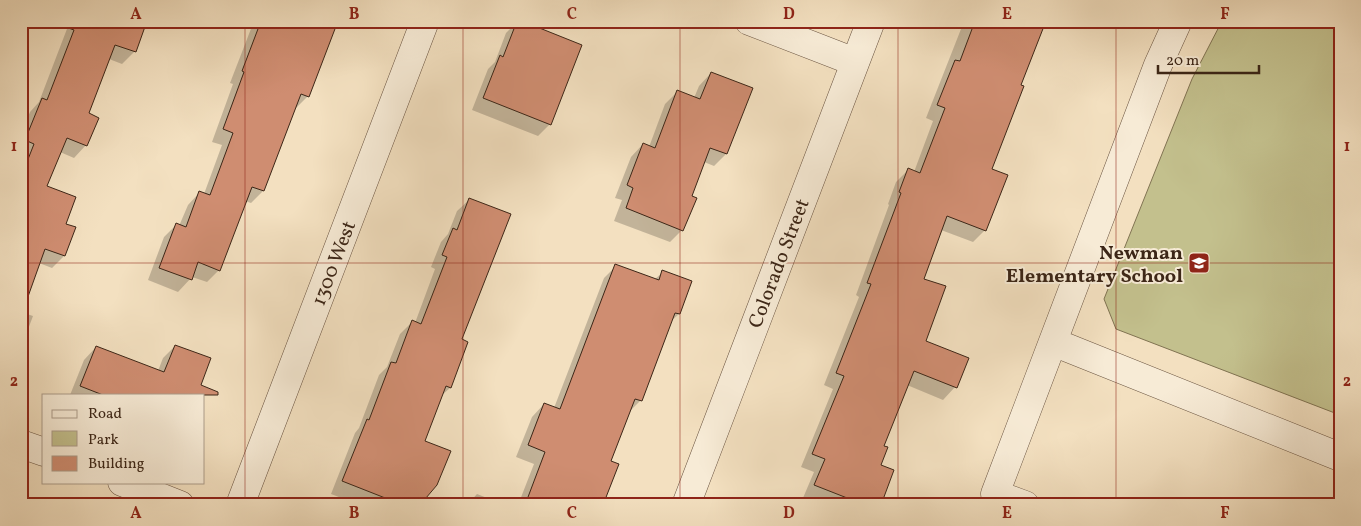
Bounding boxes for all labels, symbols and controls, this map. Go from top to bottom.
text: A [130,4,142,26]
text: B [349,4,360,26]
text: C [567,4,577,26]
text: D [783,4,795,26]
text: E [1002,4,1012,26]
text: F [1220,4,1230,26]
scale bar [1158,42,1260,74]
text: 20 m [1166,51,1199,72]
text: 1 [11,136,17,158]
text: 1 [1344,136,1350,158]
street label: Colorado Street [742,195,817,333]
street label: 1300 West [306,217,364,310]
place label: Newman Elementary School [1006,240,1183,291]
school or university icon: Newman Elementary School [1187,251,1211,275]
text: 2 [10,371,18,393]
text: 2 [1343,371,1351,393]
legend [42,394,205,484]
text: Road [88,404,122,425]
text: Park [88,430,119,451]
text: Building [88,454,145,475]
text: A [130,503,142,525]
text: B [349,503,360,525]
text: C [567,503,577,525]
text: D [783,503,795,525]
text: E [1002,503,1012,525]
text: F [1220,503,1230,525]

